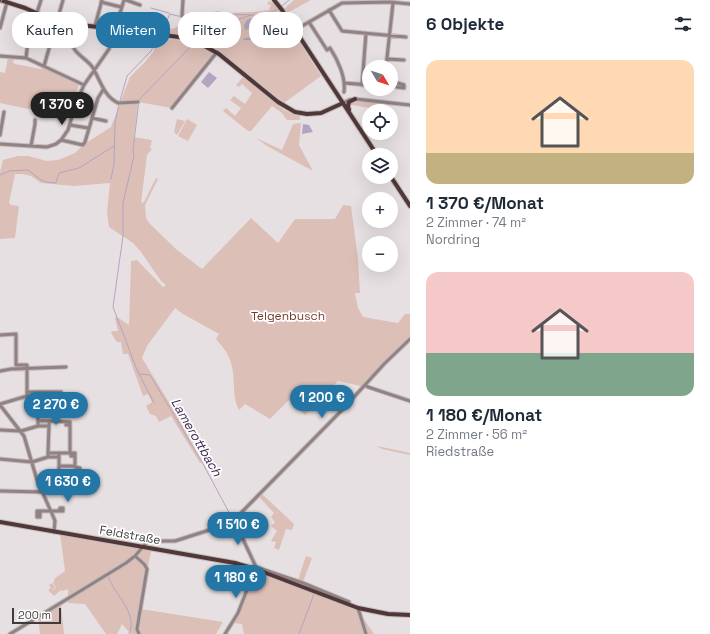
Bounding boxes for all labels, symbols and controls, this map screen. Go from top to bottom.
chip: Kaufen [12,12,88,48]
chip: Mieten [96,12,170,48]
chip: Filter [178,12,241,48]
chip: Neu [249,12,303,48]
text: 6 Objekte [426,13,504,35]
icon: filters [672,13,694,35]
north arrow [362,60,398,96]
map controls [362,60,398,272]
icon: home [524,86,596,158]
pin: 1 370 € [25,92,99,126]
text: 1 370 € [40,96,84,113]
button: locate [362,104,398,140]
button: layers [362,148,398,184]
button: + [362,192,398,228]
text: 1 370 €/Monat [426,192,544,214]
text: 2 Zimmer · 74 m² [426,214,526,231]
text: Nordring [426,231,480,248]
button: − [362,236,398,272]
icon: home [524,298,596,370]
park label: Telgenbusch [251,308,325,324]
pin: 1 200 € [285,385,359,419]
text: 1 200 € [299,389,345,406]
pin: 2 270 € [19,392,93,426]
water label: Lamerottbach [167,395,226,480]
text: 2 270 € [33,396,79,413]
text: 1 180 €/Monat [426,404,542,426]
text: 2 Zimmer · 56 m² [426,426,527,443]
text: Riedstraße [426,443,494,460]
pin: 1 630 € [31,469,105,503]
text: 1 630 € [45,473,91,490]
pin: 1 510 € [201,512,275,546]
text: 1 510 € [216,516,260,533]
street label: Feldstraße [98,522,162,548]
pin: 1 180 € [199,565,273,599]
text: 1 180 € [214,569,258,586]
scale bar [12,606,61,625]
text: 200 m [18,608,51,622]

